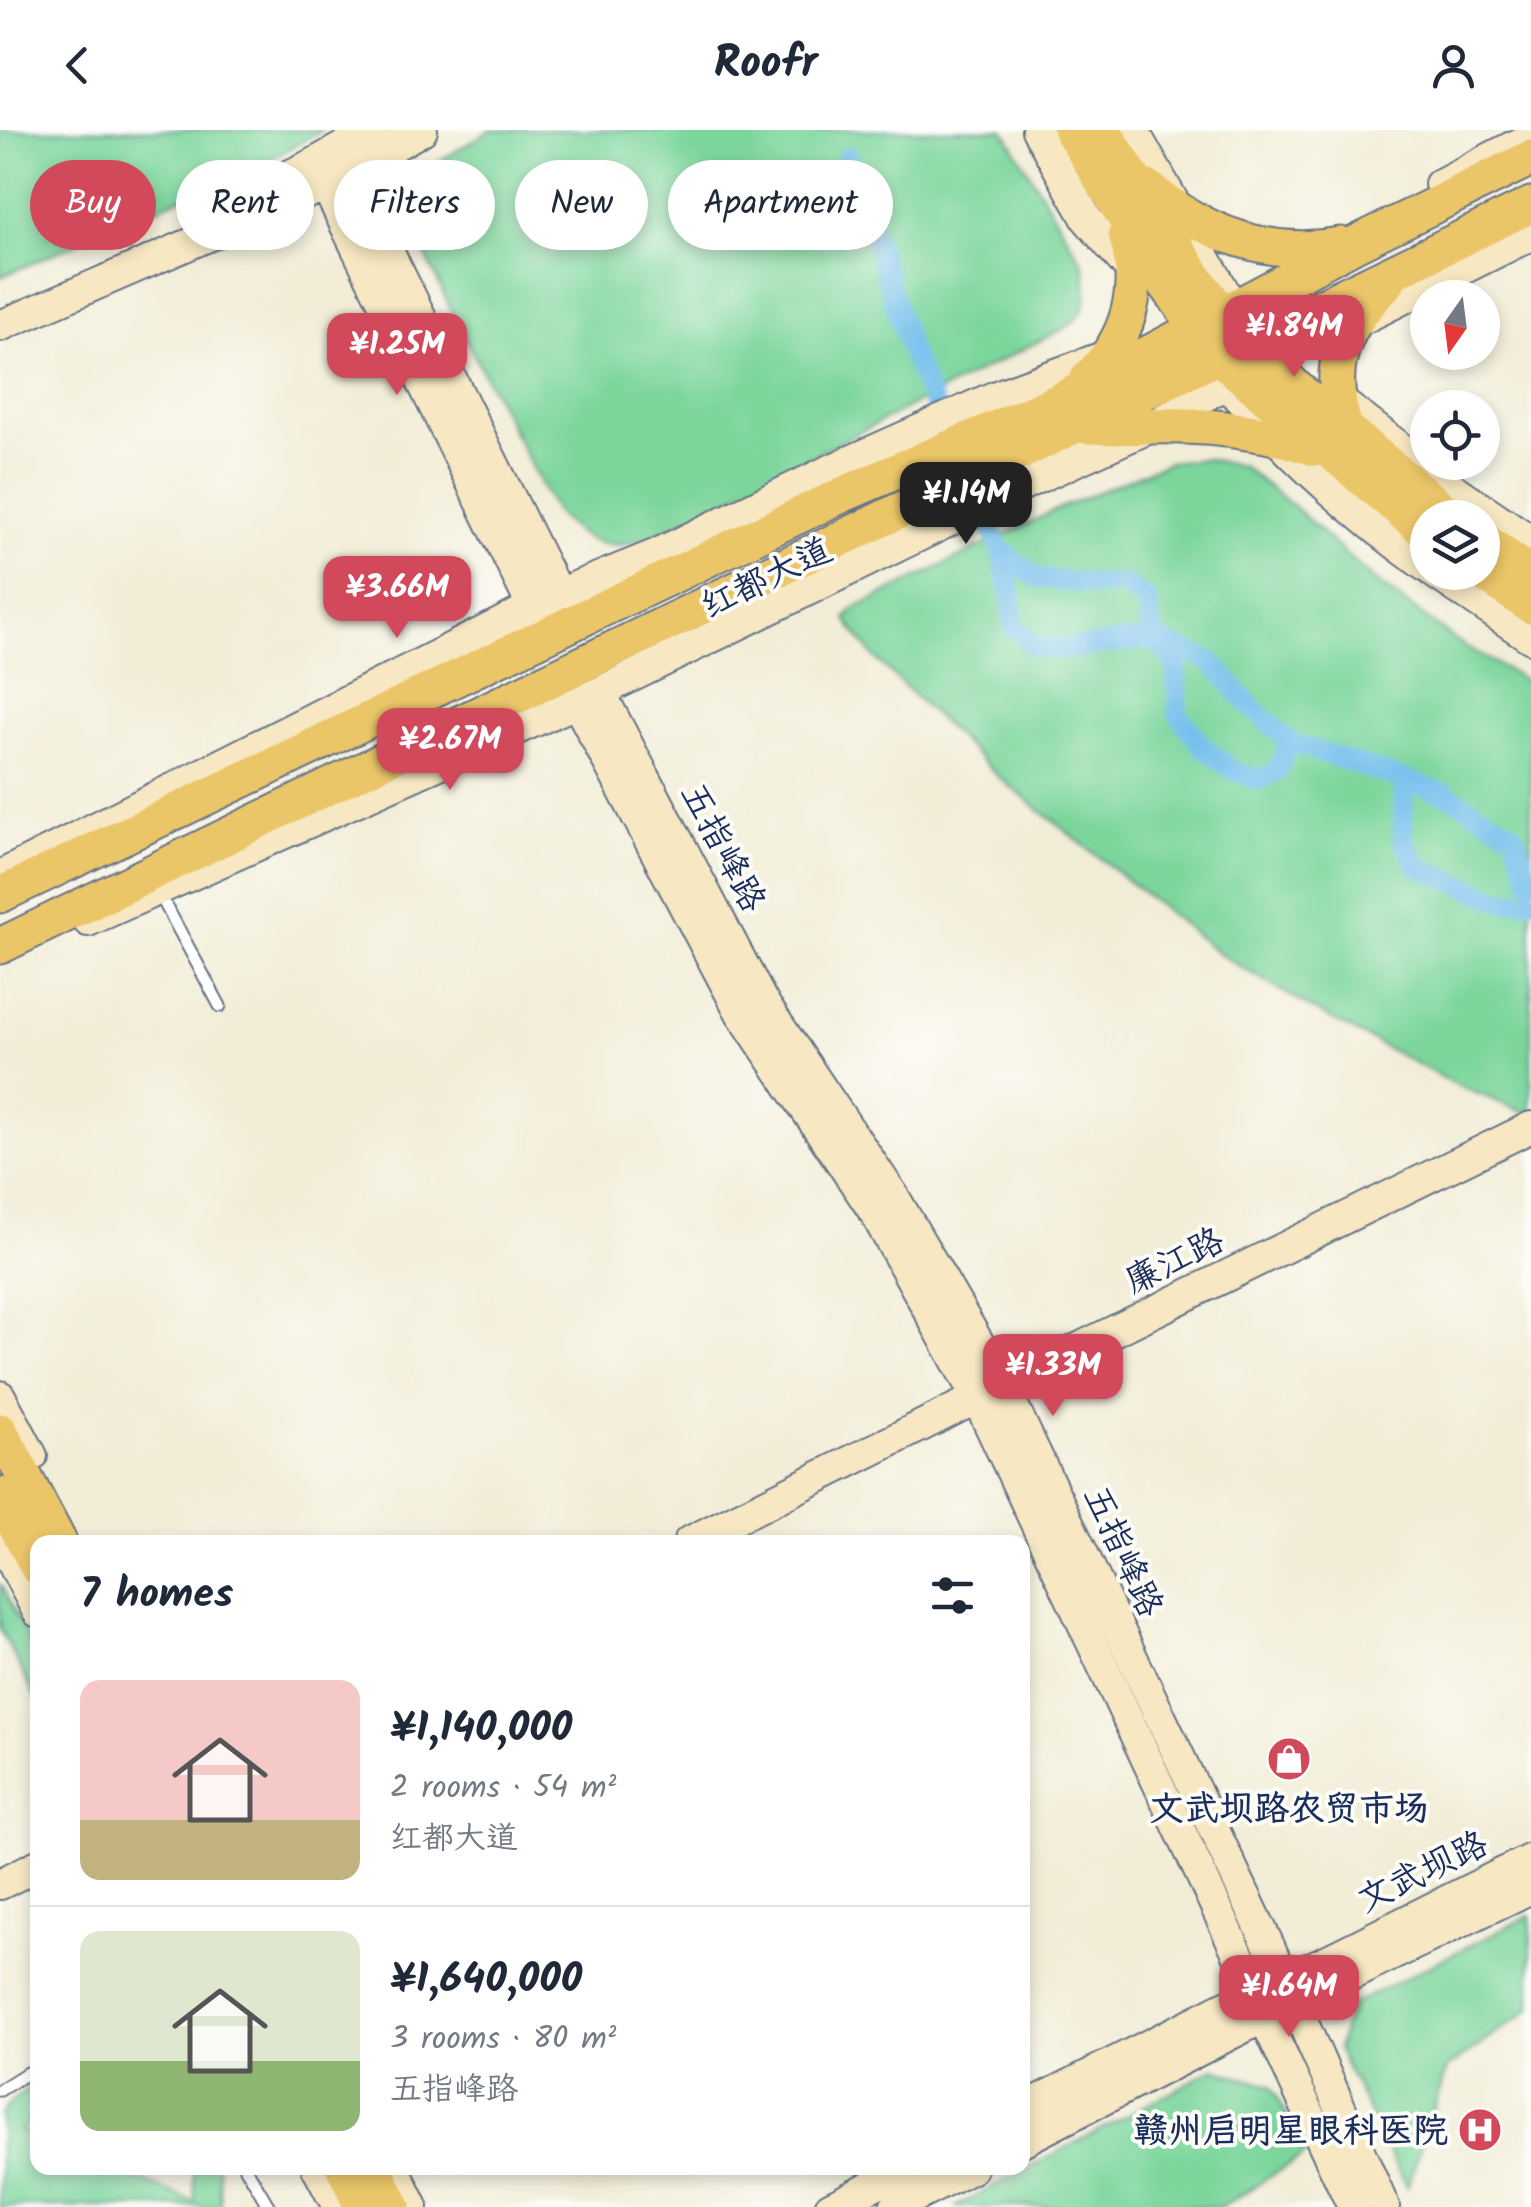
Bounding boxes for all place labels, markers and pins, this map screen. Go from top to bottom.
pin: ¥1.84M [1213,295,1375,380]
pin: ¥1.25M [316,313,478,398]
pin: ¥1.14M [885,462,1047,547]
pin: ¥3.66M [316,556,478,641]
pin: ¥2.67M [369,708,531,793]
pin: ¥1.33M [972,1334,1134,1419]
shop icon: 文武坝路农贸市场 [1266,1736,1312,1782]
place label: 文武坝路农贸市场 [1149,1783,1429,1839]
pin: ¥1.64M [1208,1955,1370,2040]
place label: 赣州启明星眼科医院 [1133,2105,1448,2161]
hospital icon: 赣州启明星眼科医院 [1457,2107,1503,2153]

